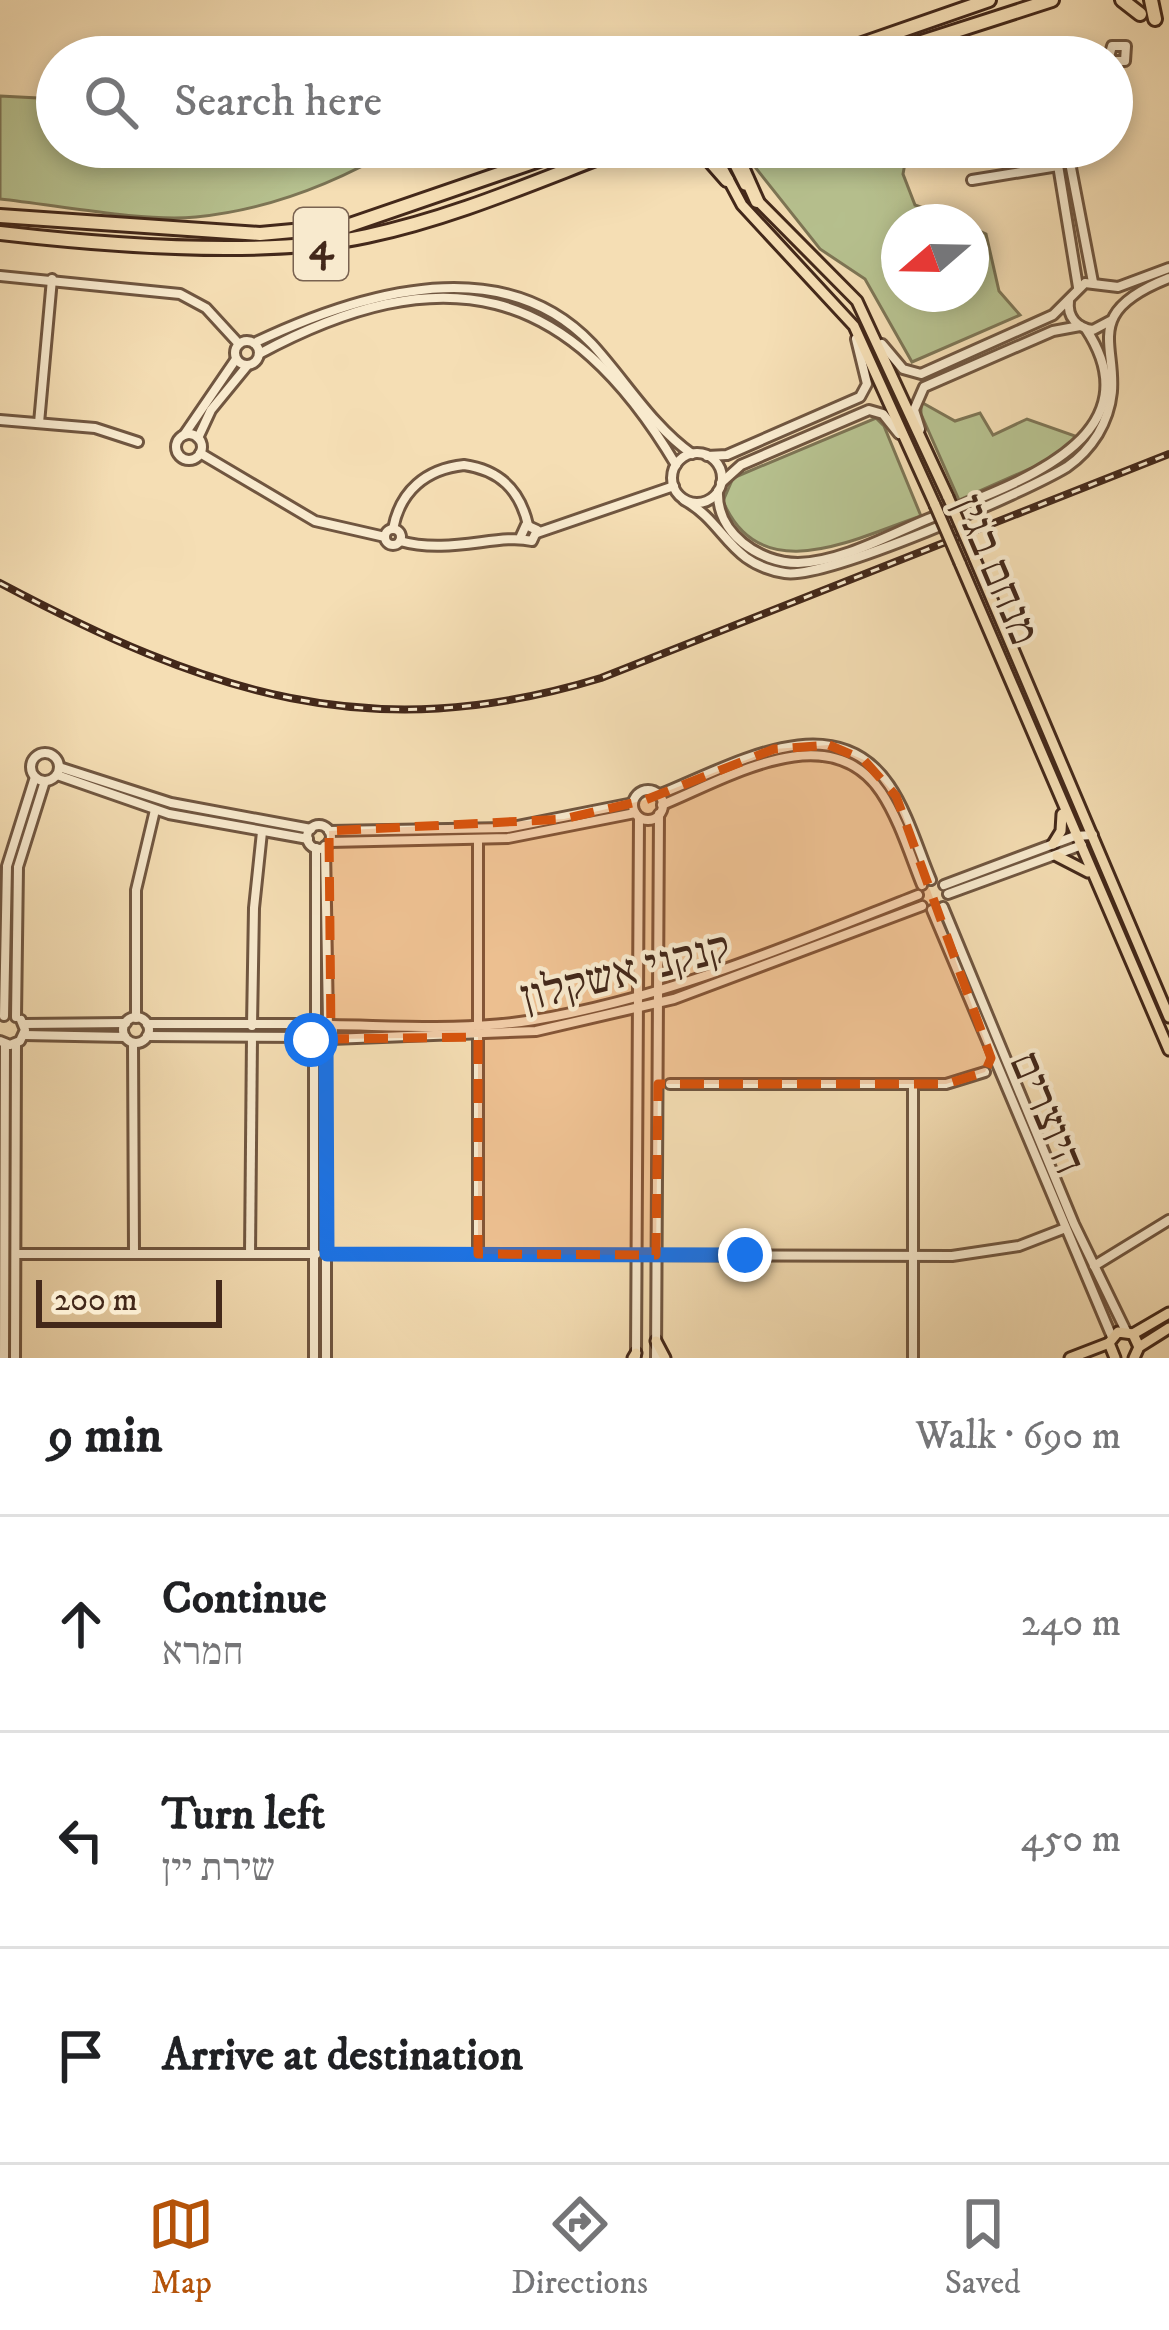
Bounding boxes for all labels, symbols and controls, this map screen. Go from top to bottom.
search box [36,36,1133,168]
icon: search [78,69,144,135]
text: Search here [174,74,382,130]
north arrow [881,204,989,312]
road number: 4 [294,208,348,280]
street label: מנחם בגין [939,487,1052,653]
street label: קנקני אשקלון [515,920,736,1026]
route start [284,1013,338,1067]
street label: היוצרים [996,1044,1097,1183]
route end [718,1228,772,1282]
scale bar [36,1274,222,1327]
text: 200 m [54,1280,138,1321]
text: 9 min [48,1404,163,1468]
text: Walk · 690 m [915,1412,1121,1461]
text: Continue [162,1571,327,1627]
icon: ahead [48,1591,114,1657]
text: 240 m [1021,1599,1121,1648]
text: חמרא [162,1628,243,1677]
text: Turn left [162,1787,325,1843]
icon: left [48,1807,114,1873]
text: 450 m [1021,1815,1121,1864]
text: שירת יין [162,1844,275,1893]
icon: arrive [48,2023,114,2089]
text: Arrive at destination [162,2028,523,2084]
tab: Map [148,2191,214,2304]
tab: Directions [511,2191,648,2304]
tab: Saved [945,2191,1021,2304]

